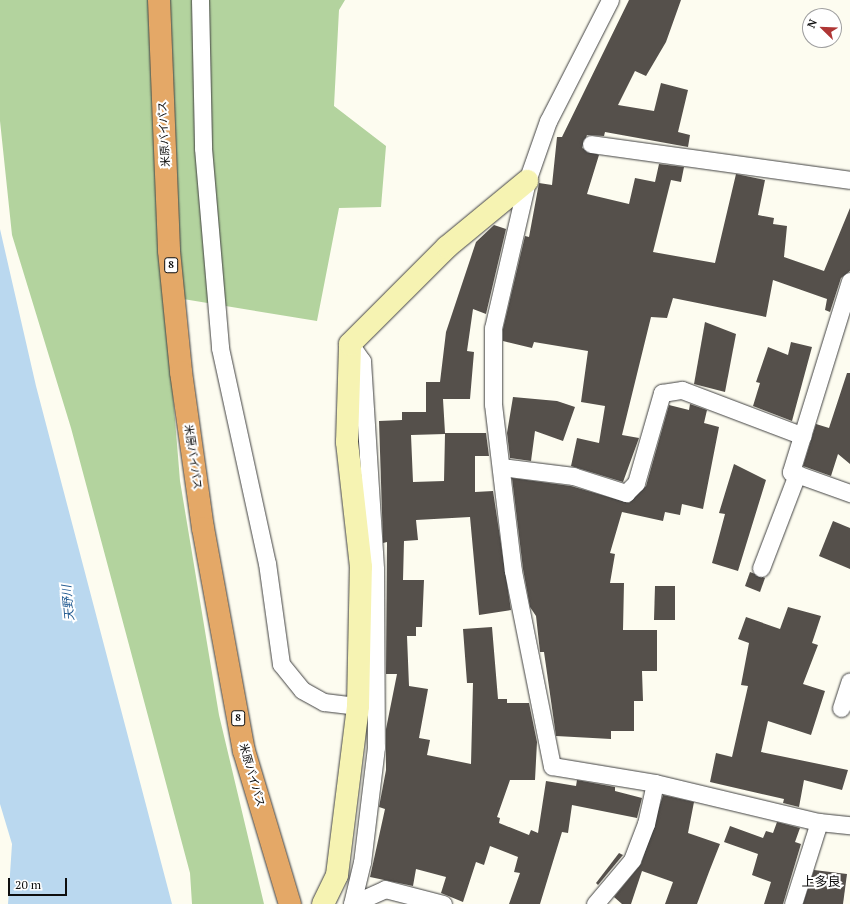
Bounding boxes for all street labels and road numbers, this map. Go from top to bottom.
street label: 米原バイパス [156,101,172,167]
road number: 8 [164,257,178,273]
street label: 米原バイパス [182,423,204,491]
road number: 8 [231,710,245,726]
street label: 米原バイパス [237,741,267,809]

